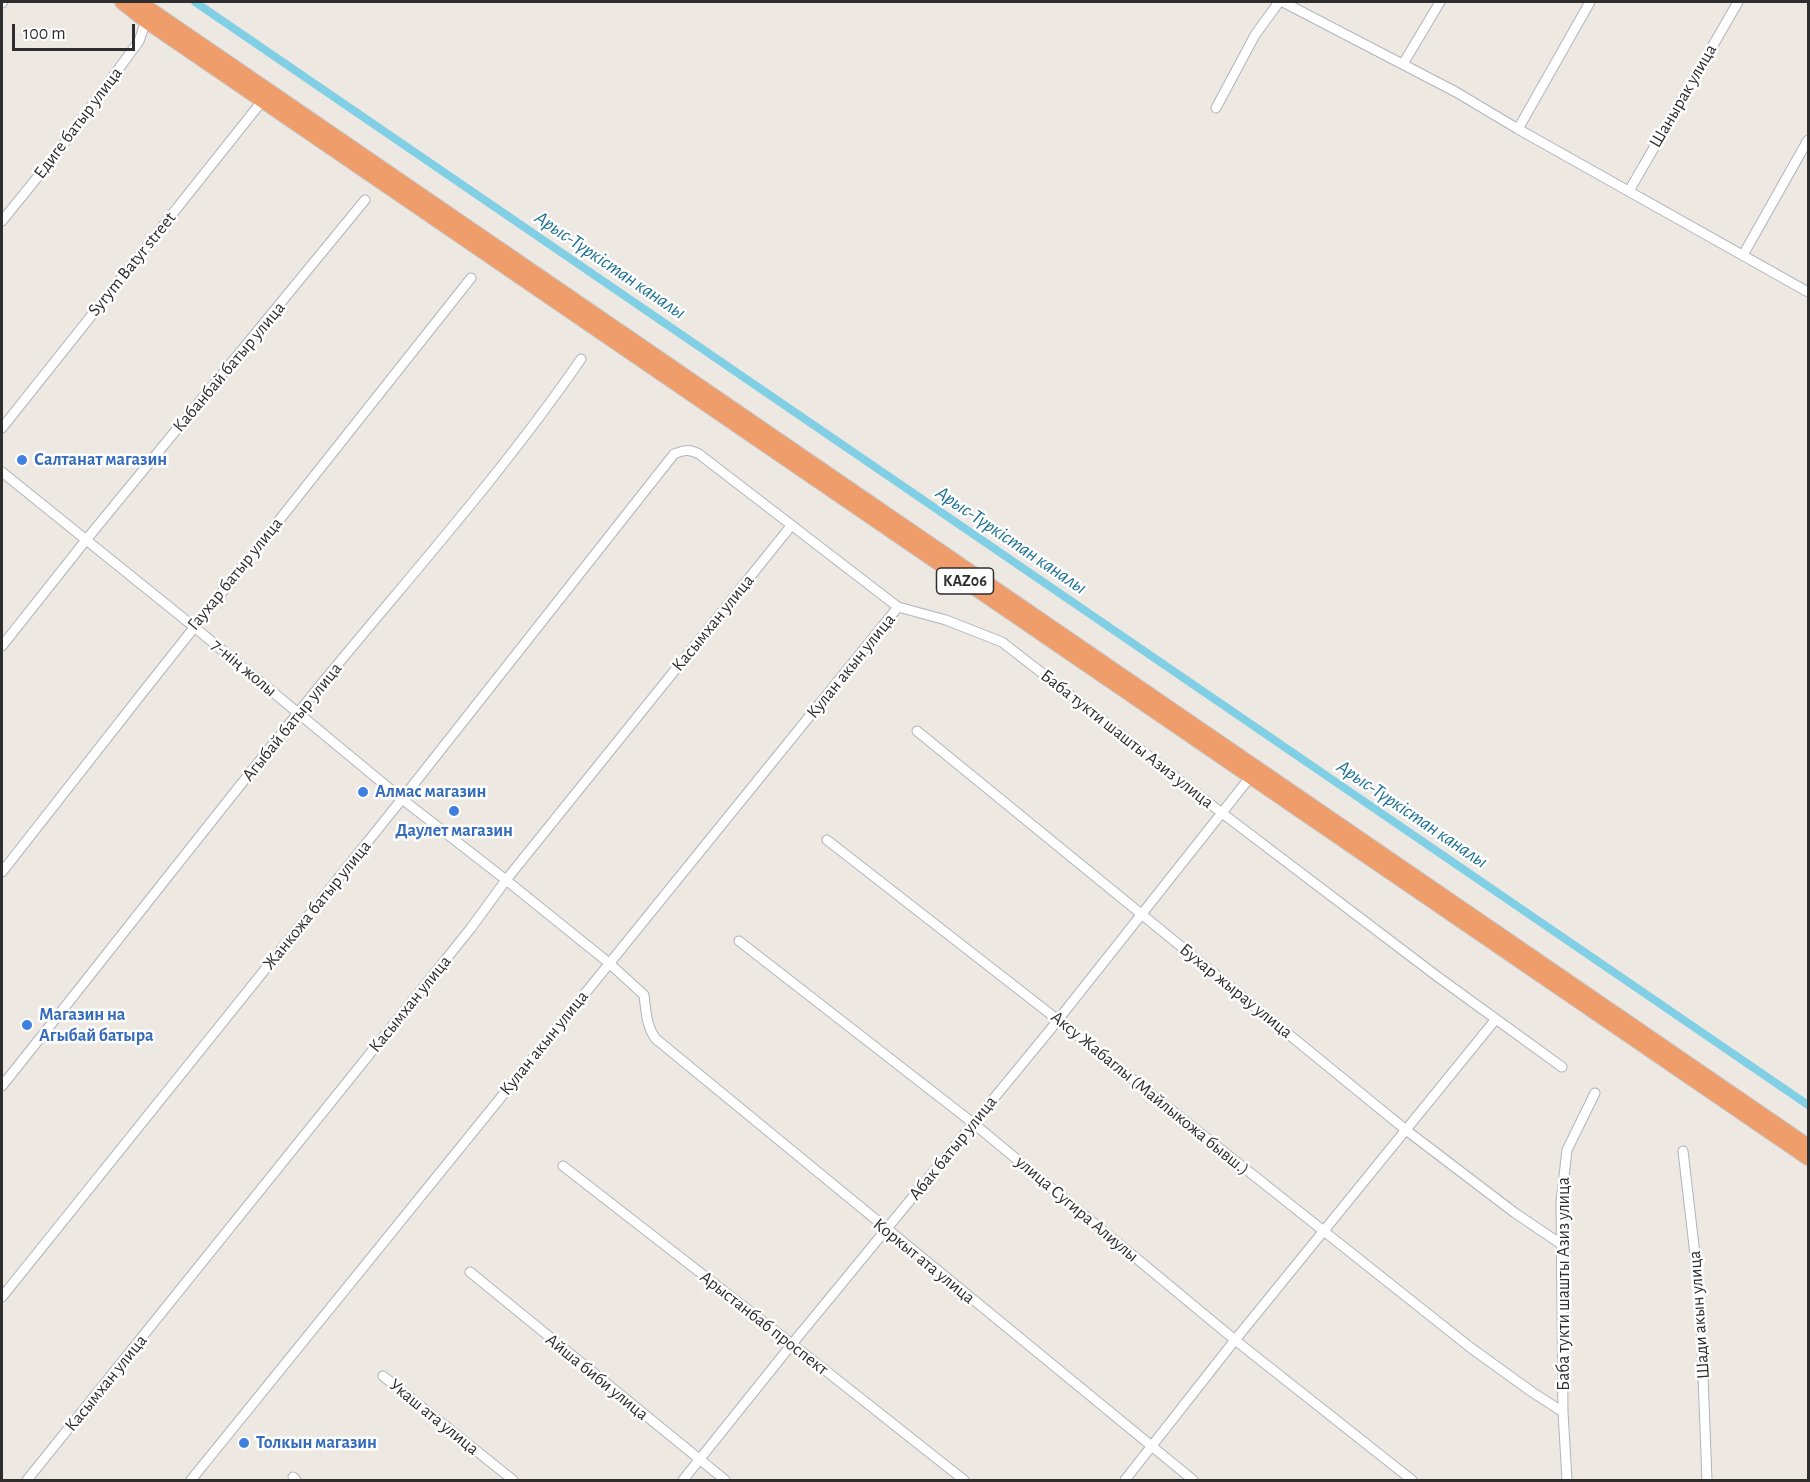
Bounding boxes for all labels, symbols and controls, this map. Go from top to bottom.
scale bar [15,12,138,50]
text: 100 m [23,25,66,43]
street label: Шанырак улица [1645,40,1721,152]
street label: Едиге батыр улица [29,63,127,183]
water label: Арыс-Түркістан каналы [530,205,690,325]
street label: Syrym Batyr street [83,208,181,320]
street label: Кабанбай батыр улица [168,297,290,437]
place label: Салтанат магазин [34,449,167,471]
marker: Салтанат магазин [15,453,29,467]
water label: Арыс-Түркістан каналы [931,480,1091,600]
street label: Гаухар батыр улица [183,513,287,635]
road number: KАZ06 [936,568,994,594]
street label: Касымхан улица [667,570,759,676]
street label: Кулан акын улица [802,609,900,723]
street label: 7-нің жолы [207,634,281,702]
street label: Агыбай батыр улица [237,658,347,786]
street label: Баба тукти шашты Азиз улица [1036,665,1218,813]
water label: Арыс-Түркістан каналы [1332,754,1492,874]
place label: Алмас магазин [375,781,486,803]
marker: Алмас магазин [356,785,370,799]
marker: Даулет магазин [447,804,461,818]
place label: Даулет магазин [395,820,513,842]
street label: Жанкожа батыр улица [258,836,376,974]
street label: Бухар жырау улица [1175,939,1297,1043]
street label: Касымхан улица [364,951,456,1057]
street label: Кулан акын улица [495,986,593,1100]
place label: Магазин на Агыбай батыра [39,1004,154,1046]
street label: Аксу Жабаглы (Майлыкожа бывш.) [1046,1006,1254,1180]
marker: Магазин на Агыбай батыра [20,1018,34,1032]
street label: Абак батыр улица [904,1091,1002,1205]
street label: улица Сугира Алиулы [1011,1151,1143,1267]
street label: Баба тукти шашты Азиз улица [1553,1177,1575,1391]
street label: Коркыт ата улица [869,1213,979,1309]
street label: Шади акын улица [1684,1250,1714,1380]
street label: Арыстанбаб проспект [695,1266,833,1380]
street label: Айша биби улица [541,1329,653,1425]
street label: Касымхан улица [60,1330,152,1436]
street label: Укаш ата улица [385,1374,483,1460]
place label: Толкын магазин [256,1432,377,1454]
marker: Толкын магазин [237,1436,251,1450]

